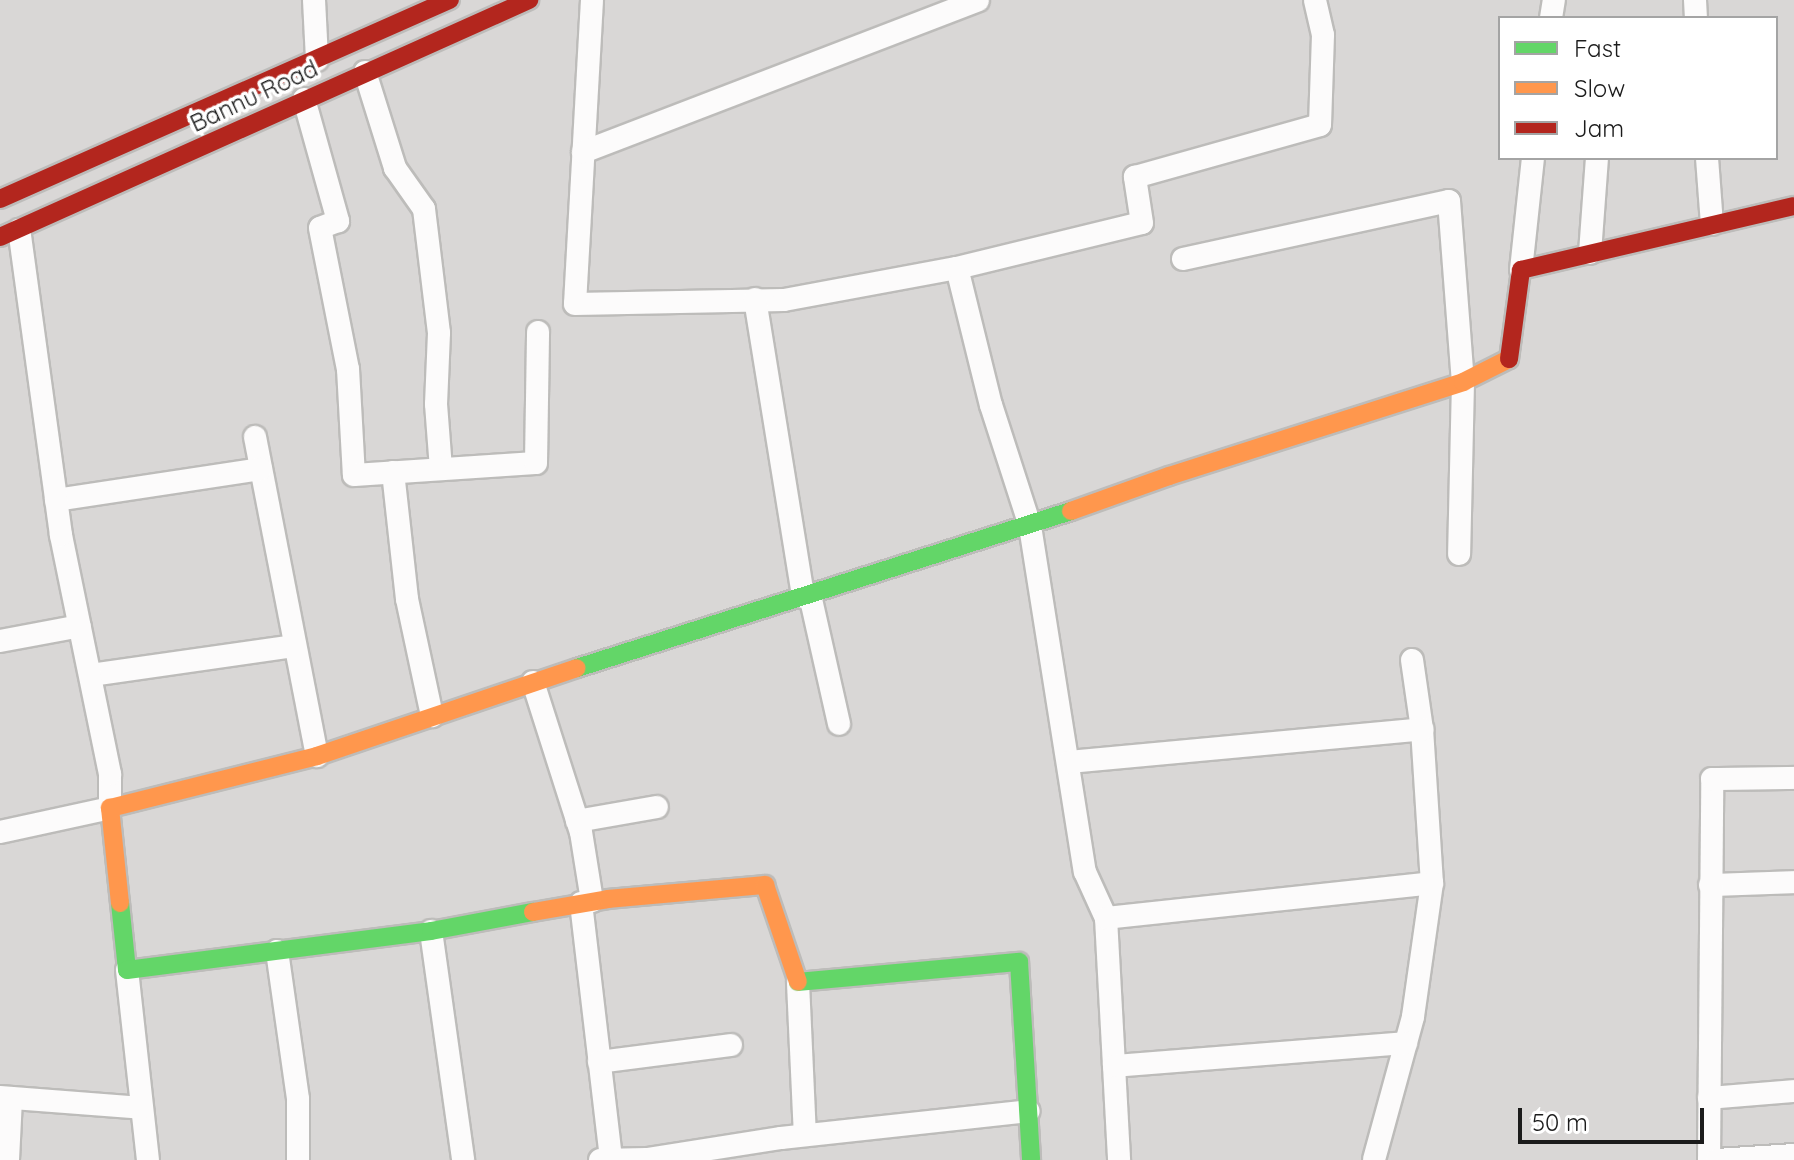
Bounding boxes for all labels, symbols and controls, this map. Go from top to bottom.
legend [1498,16,1778,160]
text: Fast [1574,33,1621,63]
street label: Bannu Road [186,54,322,138]
text: Slow [1574,73,1625,103]
text: Jam [1574,113,1624,143]
scale bar [1522,1092,1708,1142]
text: 50 m [1532,1107,1588,1137]

